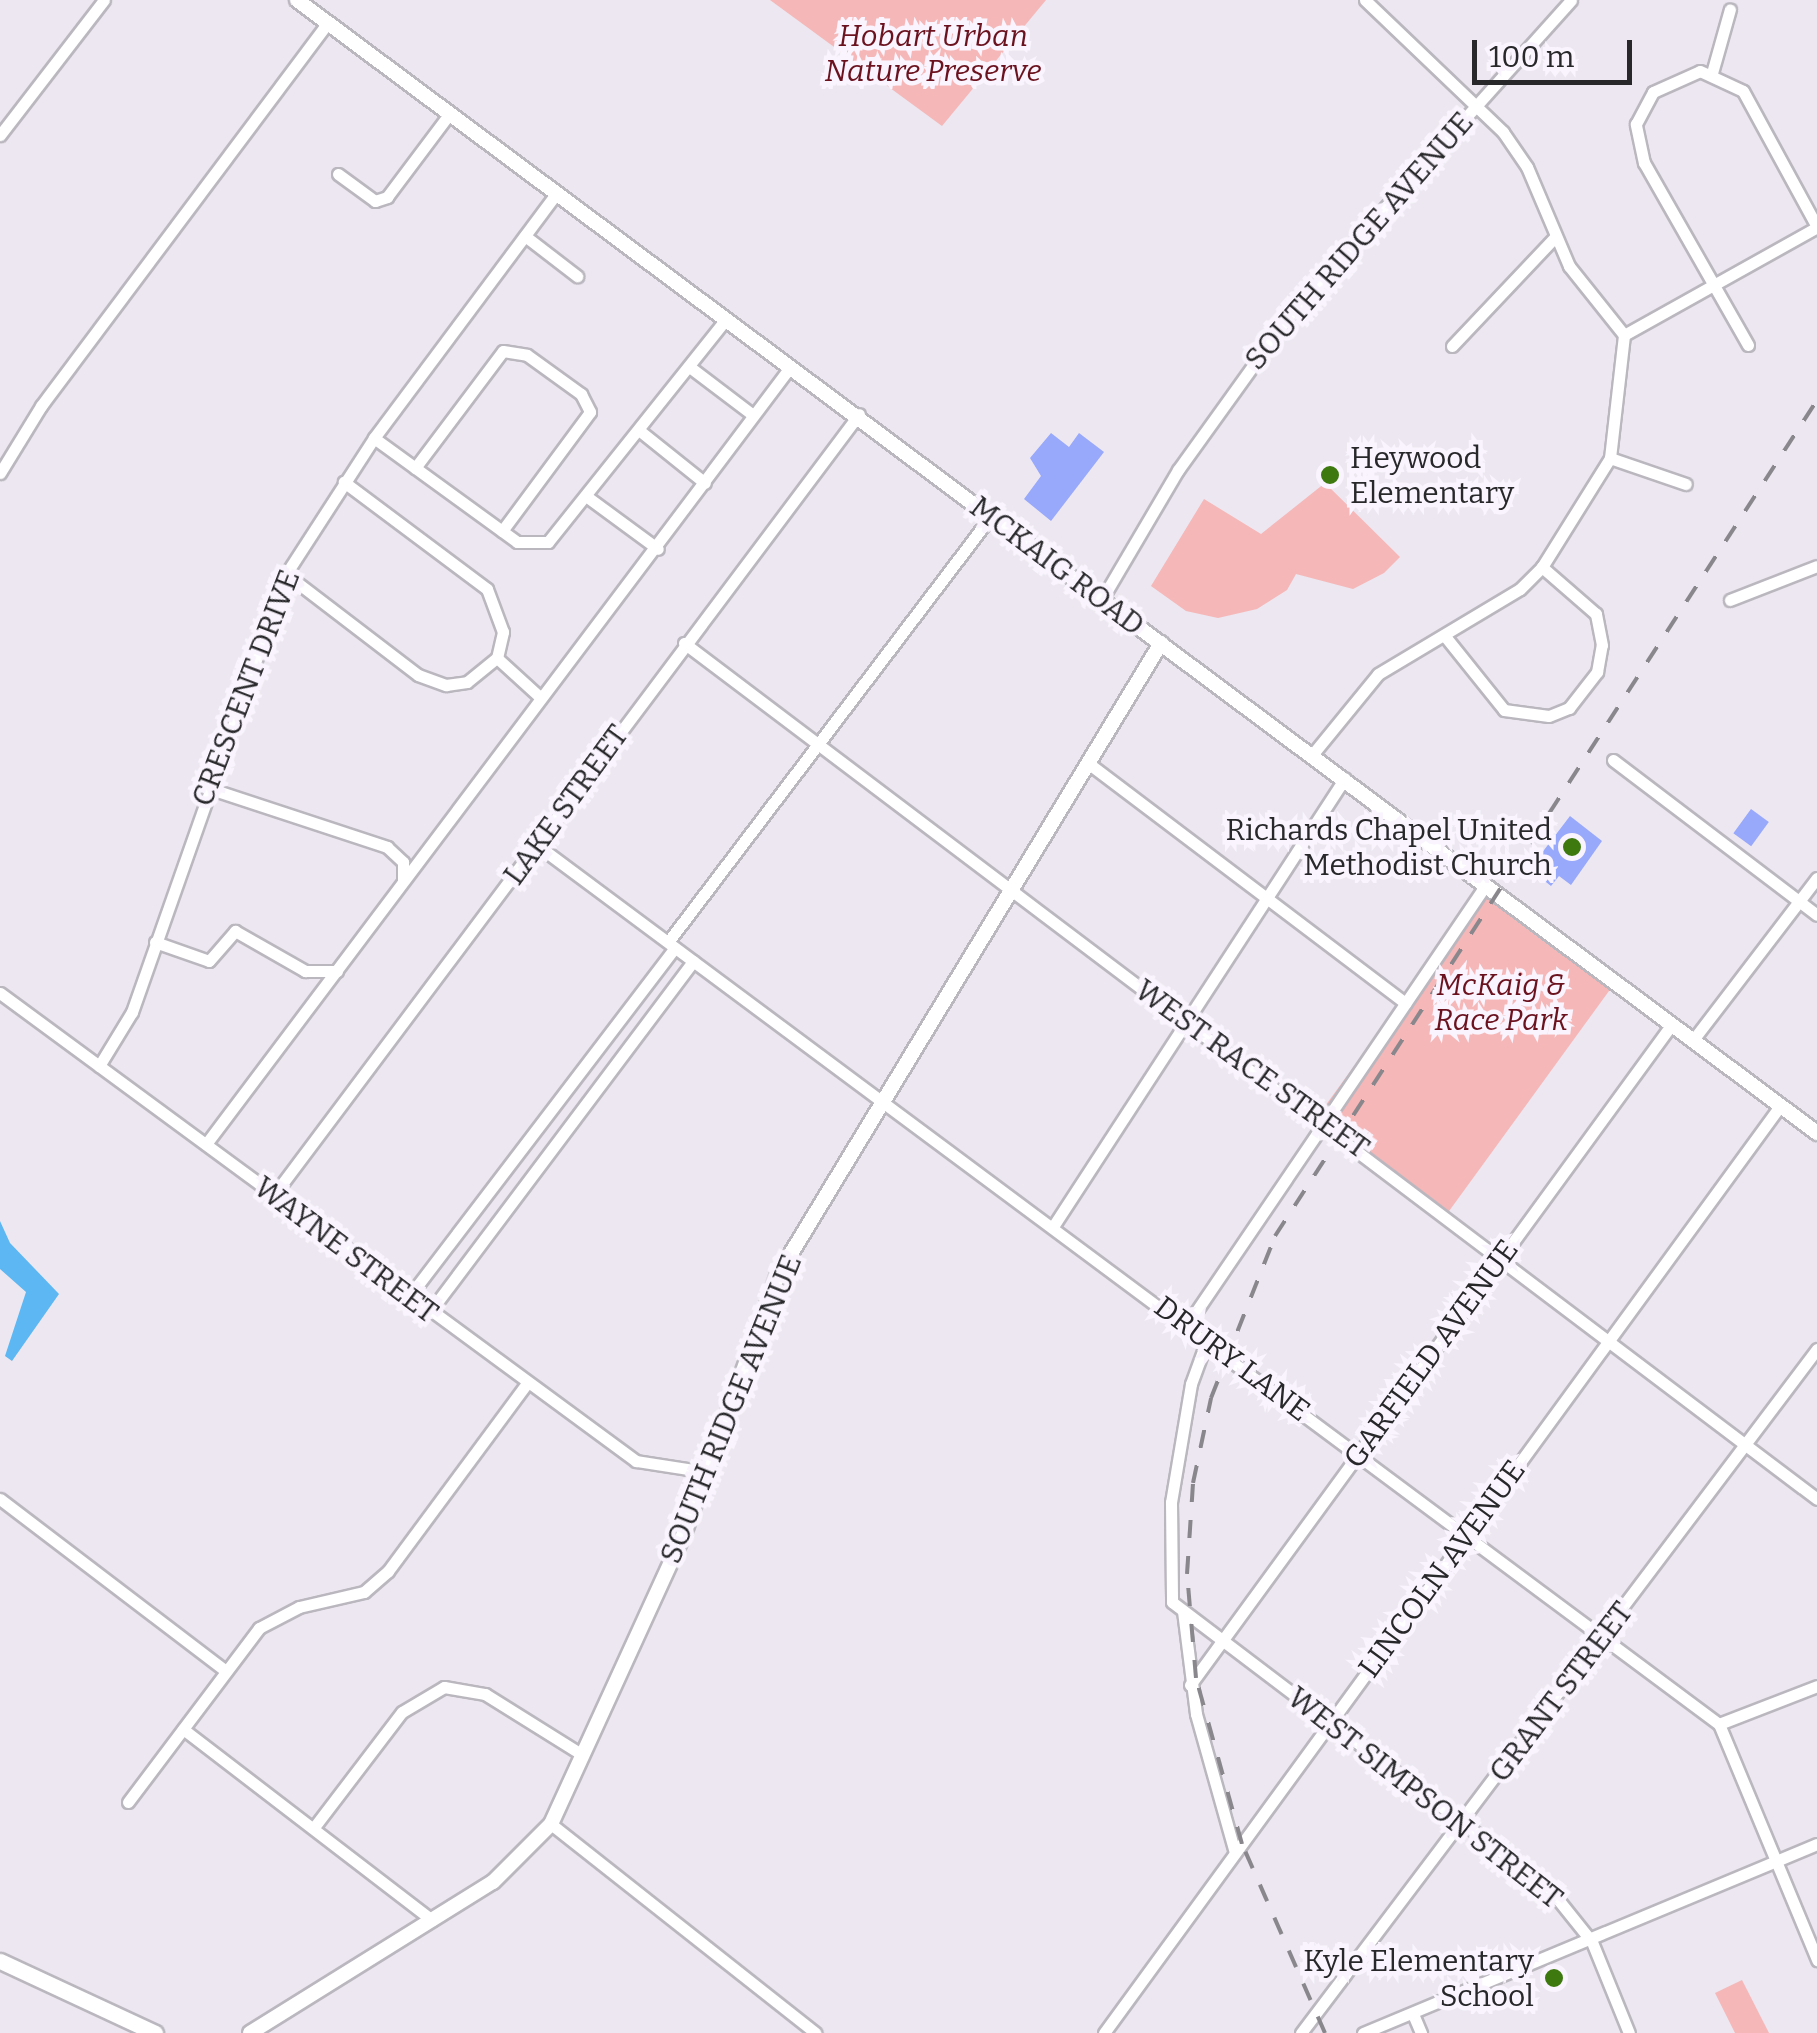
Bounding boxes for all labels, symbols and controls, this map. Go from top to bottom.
park label: Hobart Urban Nature Preserve [825,18,1041,88]
scale bar [1477,20,1637,82]
text: 100 m [1489,39,1574,75]
street label: SOUTH RIDGE AVENUE [1237,105,1481,377]
place label: Heywood Elementary [1350,440,1514,510]
marker: Heywood Elementary [1319,464,1341,486]
street label: MCKAIG ROAD [963,489,1151,643]
street label: CRESCENT DRIVE [184,565,308,811]
street label: LAKE STREET [496,718,636,892]
place label: Richards Chapel United Methodist Church [1226,812,1552,882]
marker: Richards Chapel United Methodist Church [1561,836,1583,858]
park label: McKaig & Race Park [1434,967,1568,1038]
street label: WEST RACE STREET [1128,972,1376,1166]
street label: WAYNE STREET [247,1169,445,1331]
street label: GARFIELD AVENUE [1336,1233,1526,1475]
street label: SOUTH RIDGE AVENUE [653,1249,809,1569]
street label: DRURY LANE [1147,1289,1317,1429]
street label: LINCOLN AVENUE [1351,1453,1533,1685]
street label: GRANT STREET [1482,1595,1640,1789]
street label: WEST SIMPSON STREET [1280,1679,1570,1917]
place label: Kyle Elementary School [1303,1943,1534,2014]
marker: Kyle Elementary School [1543,1967,1565,1989]

